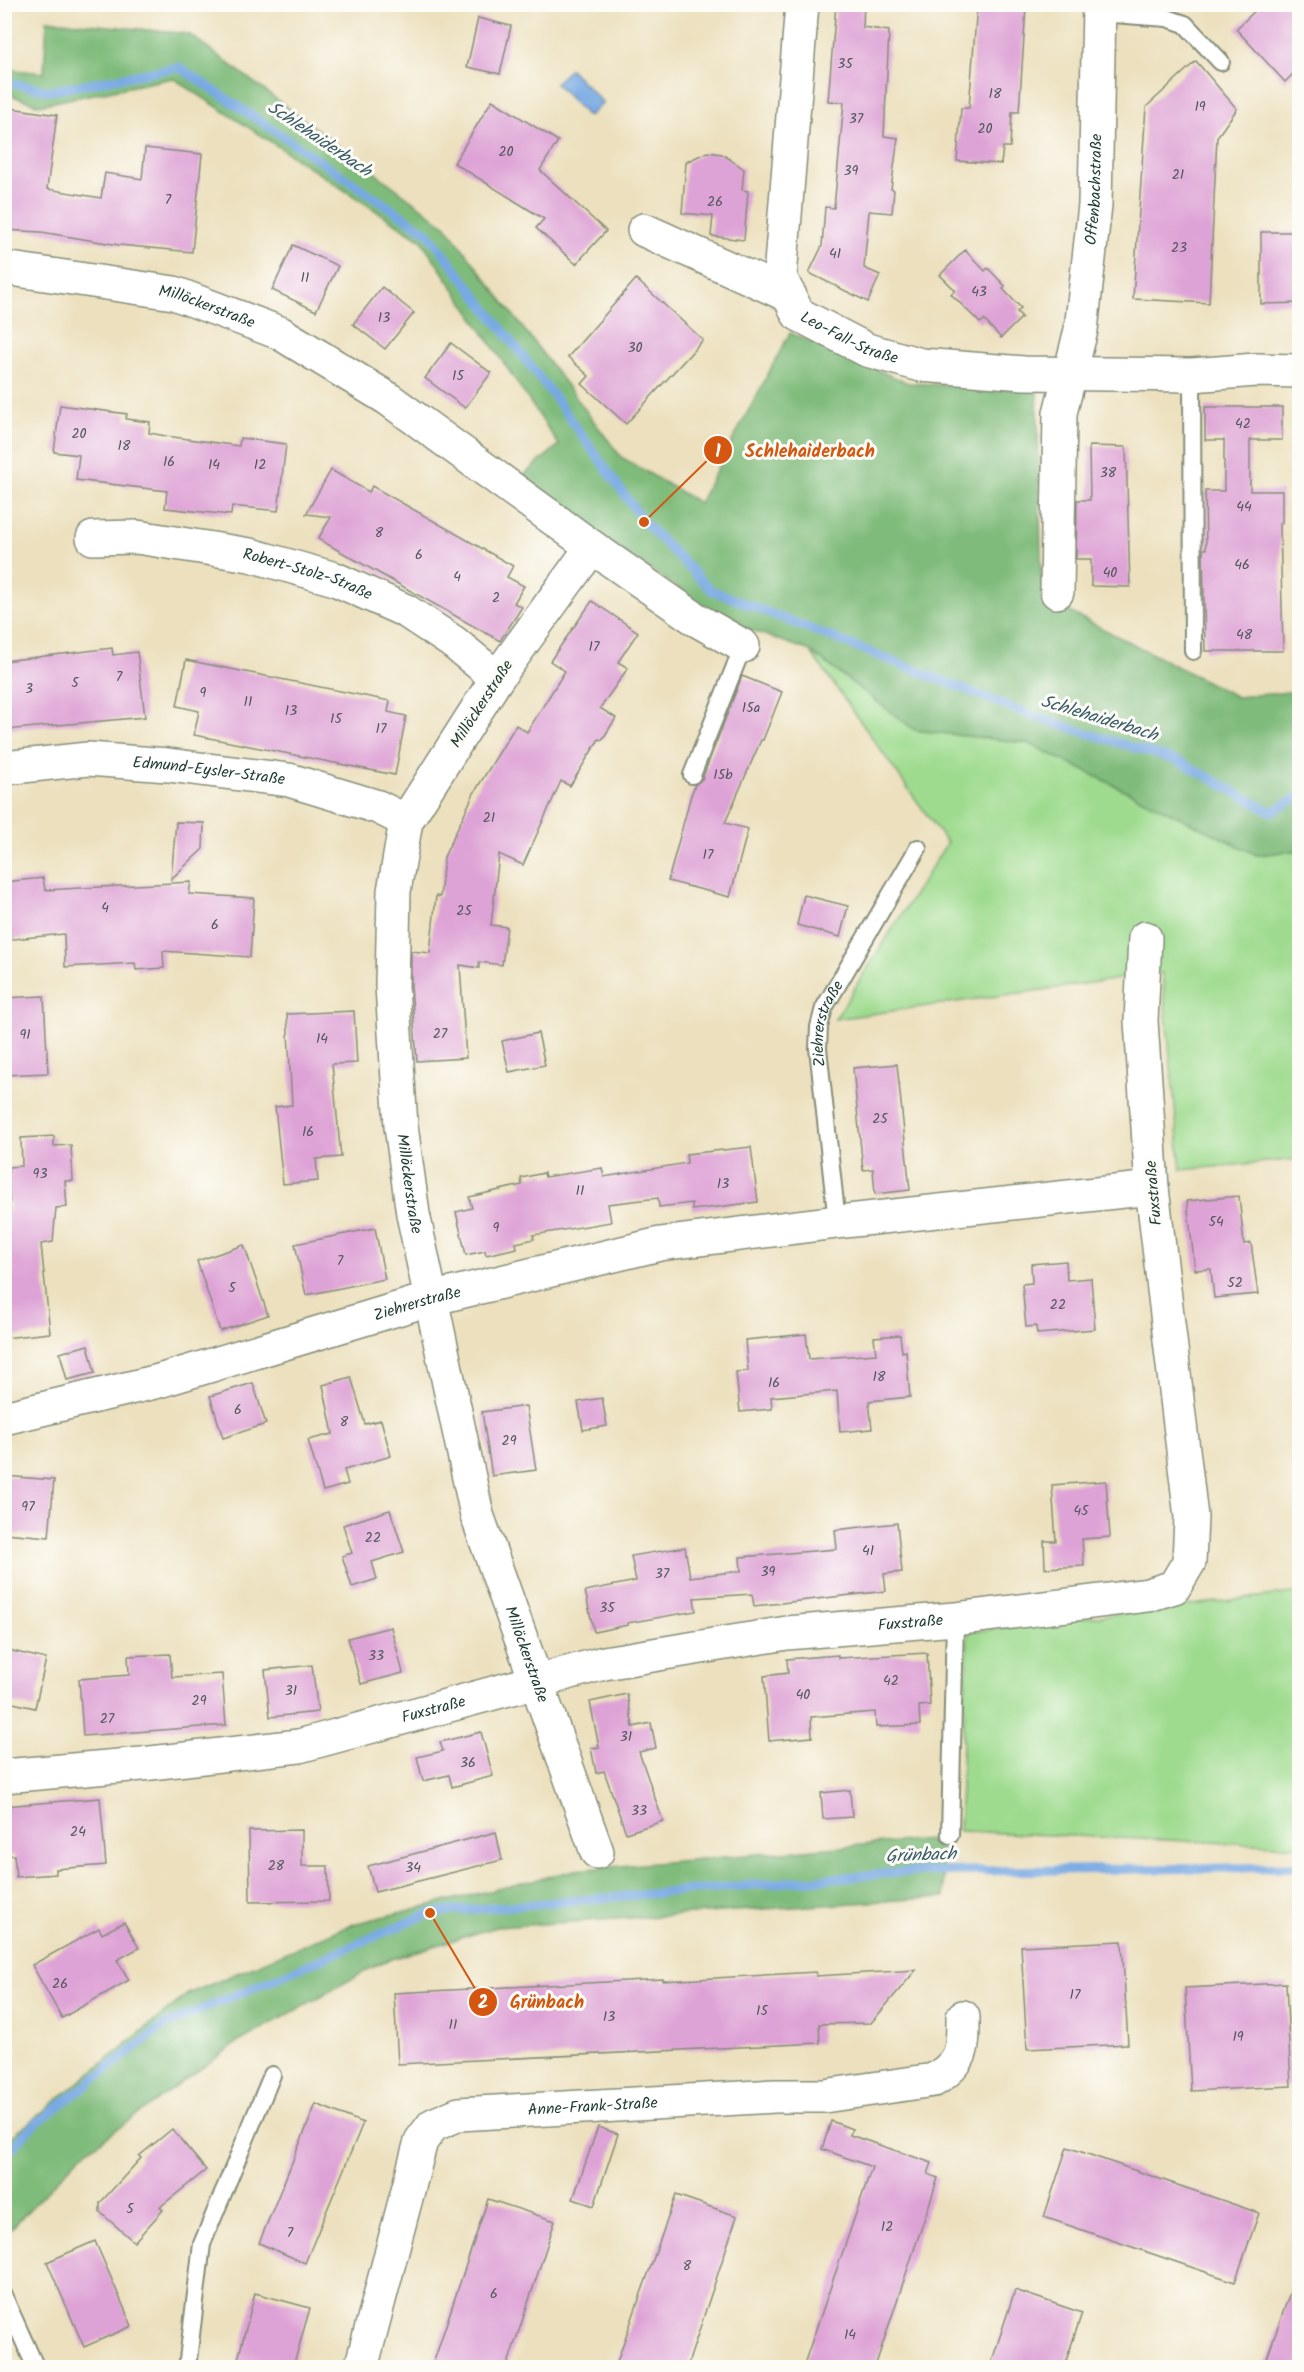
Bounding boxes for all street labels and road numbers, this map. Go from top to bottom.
street label: Offenbachstraße [1078,133,1109,246]
street label: Millöckerstraße [157,278,259,335]
street label: Leo-Fall-Straße [796,305,901,371]
street label: Robert-Stolz-Straße [241,542,377,607]
street label: Millöckerstraße [444,655,520,753]
street label: Edmund-Eysler-Straße [132,750,287,792]
street label: Ziehrerstraße [805,976,850,1068]
street label: Millöckerstraße [390,1132,429,1236]
street label: Fuxstraße [1139,1159,1169,1227]
street label: Ziehrerstraße [371,1280,463,1328]
street label: Millöckerstraße [498,1602,555,1706]
street label: Fuxstraße [877,1608,944,1638]
street label: Fuxstraße [399,1689,468,1730]
street label: Anne-Frank-Straße [527,2090,658,2123]

